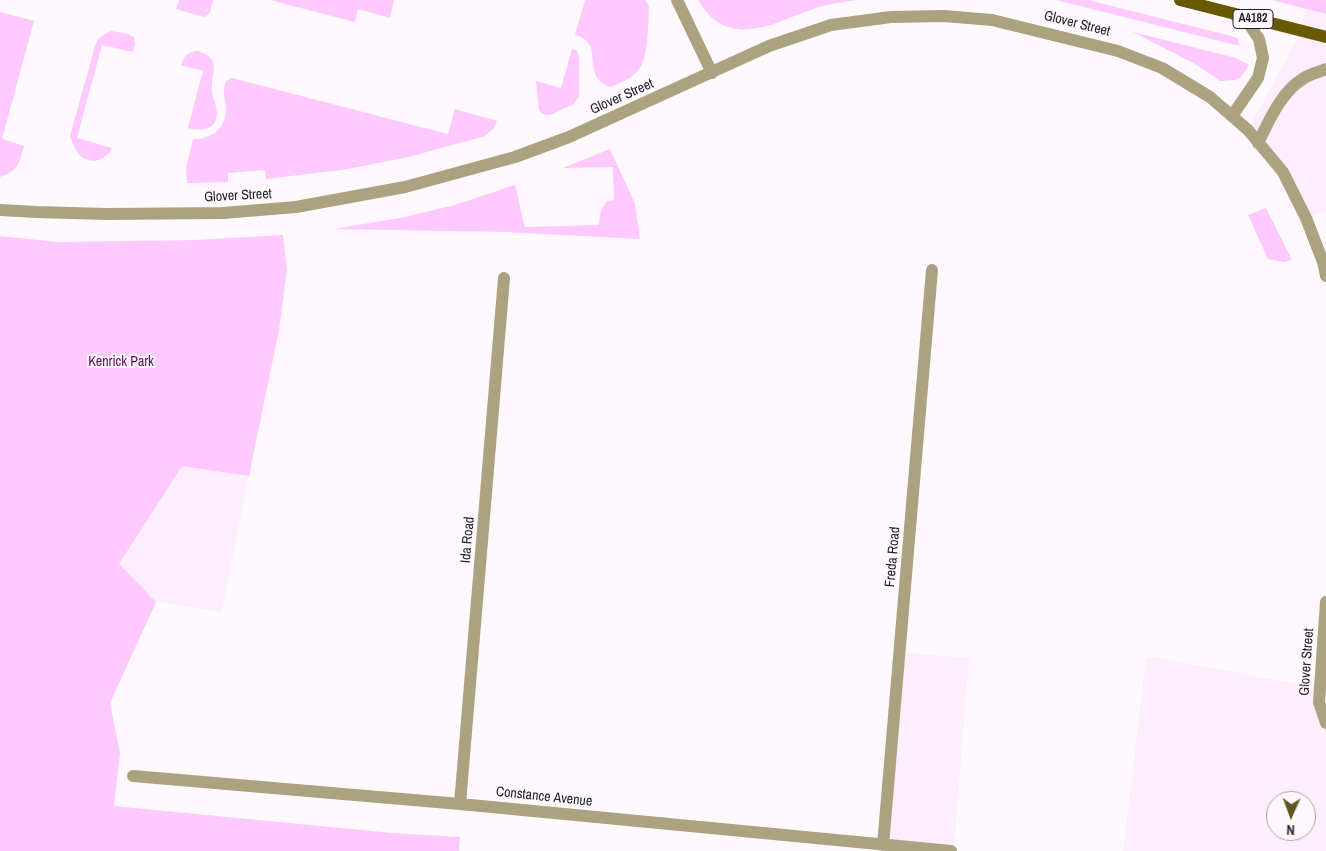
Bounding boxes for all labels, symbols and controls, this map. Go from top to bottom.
street label: Glover Street [1042,8,1112,40]
road number: A4182 [1233,10,1273,28]
street label: Glover Street [588,76,656,118]
street label: Glover Street [204,186,272,206]
park label: Kenrick Park [88,354,154,370]
street label: Ida Road [458,516,478,564]
street label: Freda Road [882,526,904,588]
street label: Glover Street [1296,628,1318,696]
street label: Constance Avenue [495,784,593,810]
north arrow [1266,791,1316,841]
text: N [1286,821,1295,839]

